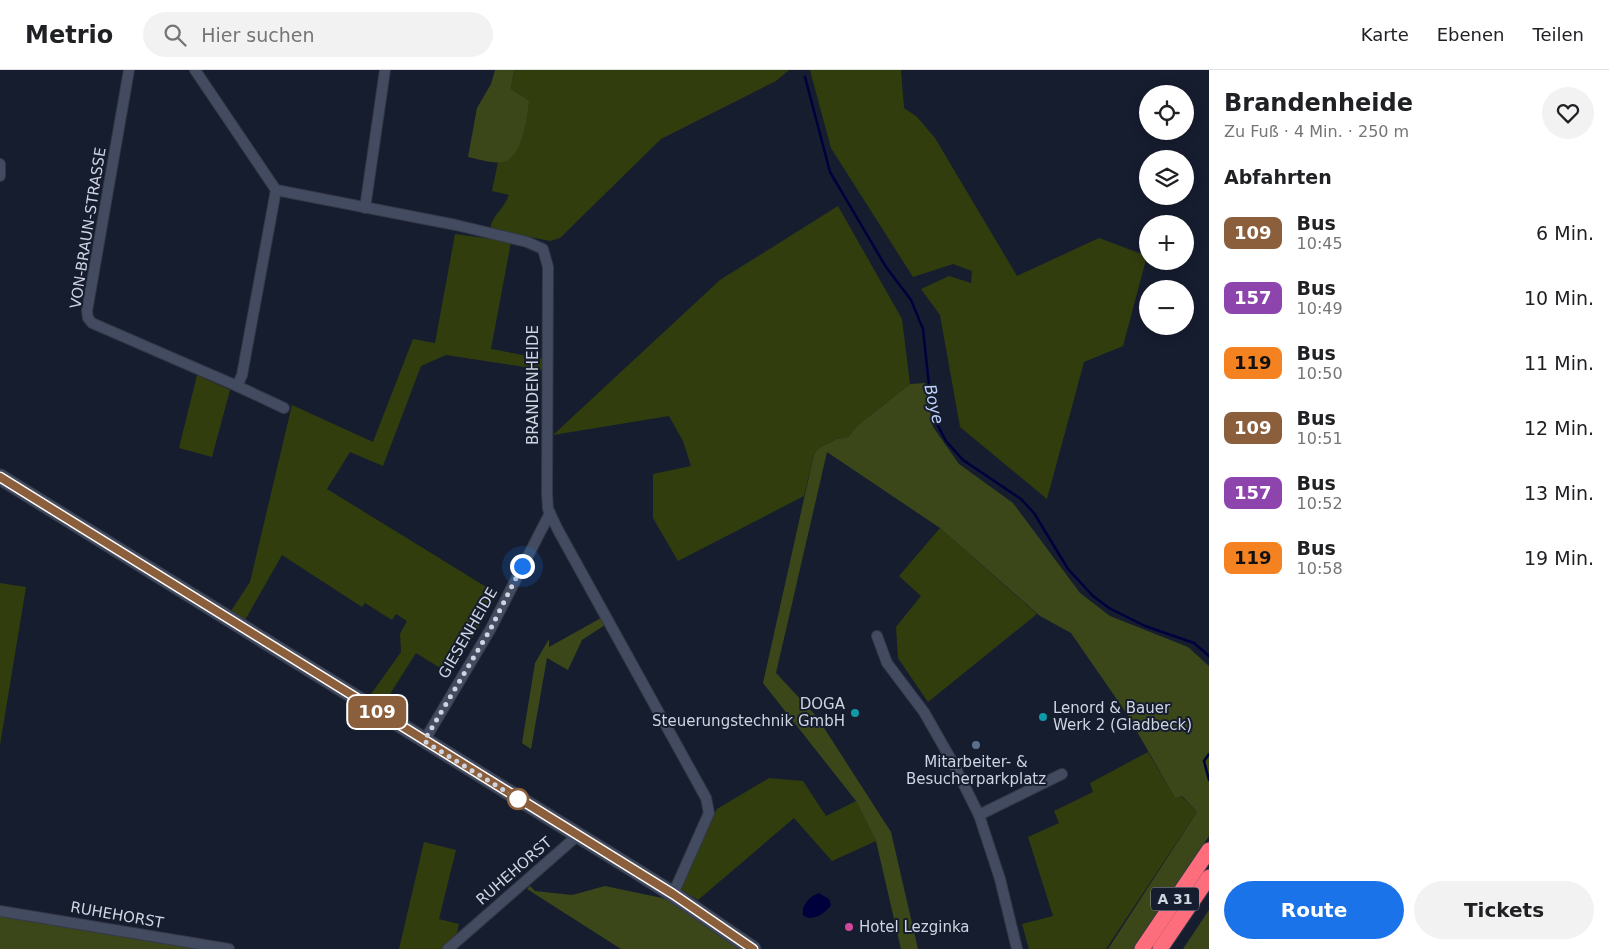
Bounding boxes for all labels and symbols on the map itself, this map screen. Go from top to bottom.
street label: VON-BRAUN-STRASSE [66,146,110,310]
street label: BRANDENHEIDE [524,325,542,445]
water label: Boye [920,382,948,426]
your location [510,554,535,579]
street label: GIESENHEIDE [435,584,501,682]
place label: DOGA Steuerungstechnik GmbH [652,695,846,730]
line badge: 109 [348,696,406,728]
place label: Lenord & Bauer Werk 2 (Gladbeck) [1053,699,1192,734]
marker: DOGA Steuerungstechnik GmbH [849,707,861,719]
marker: Lenord & Bauer Werk 2 (Gladbeck) [1037,711,1049,723]
marker: Mitarbeiter- & Besucherparkplatz [970,739,982,751]
place label: Mitarbeiter- & Besucherparkplatz [906,753,1046,788]
unlabelled marker [507,788,529,810]
street label: RUHEHORST [472,833,556,909]
road number: A 31 [1151,888,1199,911]
street label: RUHEHORST [69,898,166,932]
place label: Hotel Lezginka [859,918,970,936]
marker: Hotel Lezginka [843,921,855,933]

